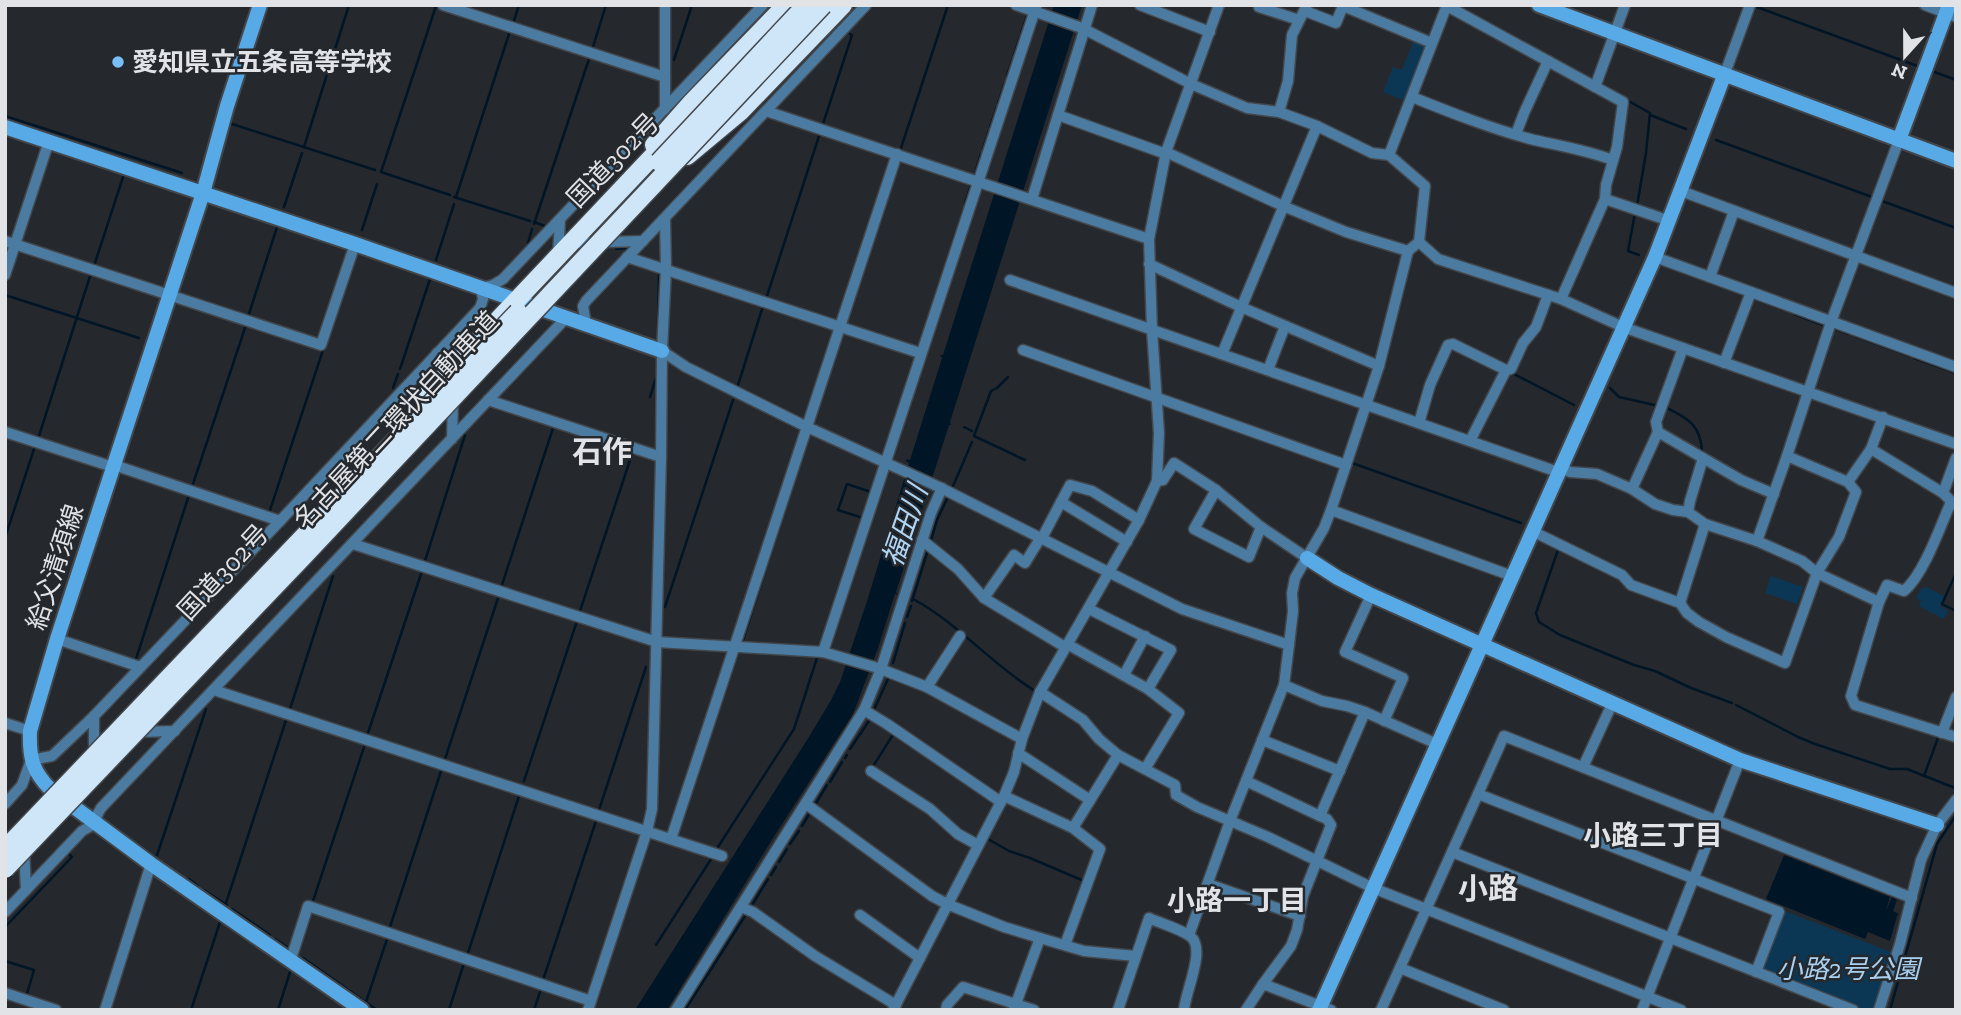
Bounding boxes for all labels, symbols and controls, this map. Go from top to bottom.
north arrow [1870,21,1940,91]
place label: 愛知県立五条高等学校 [132,46,392,78]
marker: 愛知県立五条高等学校 [110,54,126,70]
text: N [1888,58,1910,85]
street label: 国道302号 [560,106,666,214]
street label: 名古屋第二環状自動車道 [287,304,505,536]
district label: 石作 [572,434,632,470]
water label: 福田川 [876,478,935,571]
street label: 給父清須線 [20,500,90,634]
street label: 国道302号 [171,518,275,626]
district label: 小路三丁目 [1583,819,1723,852]
district label: 小路 [1458,871,1518,907]
district label: 小路一丁目 [1167,884,1307,917]
park label: 小路2号公園 [1776,953,1924,985]

